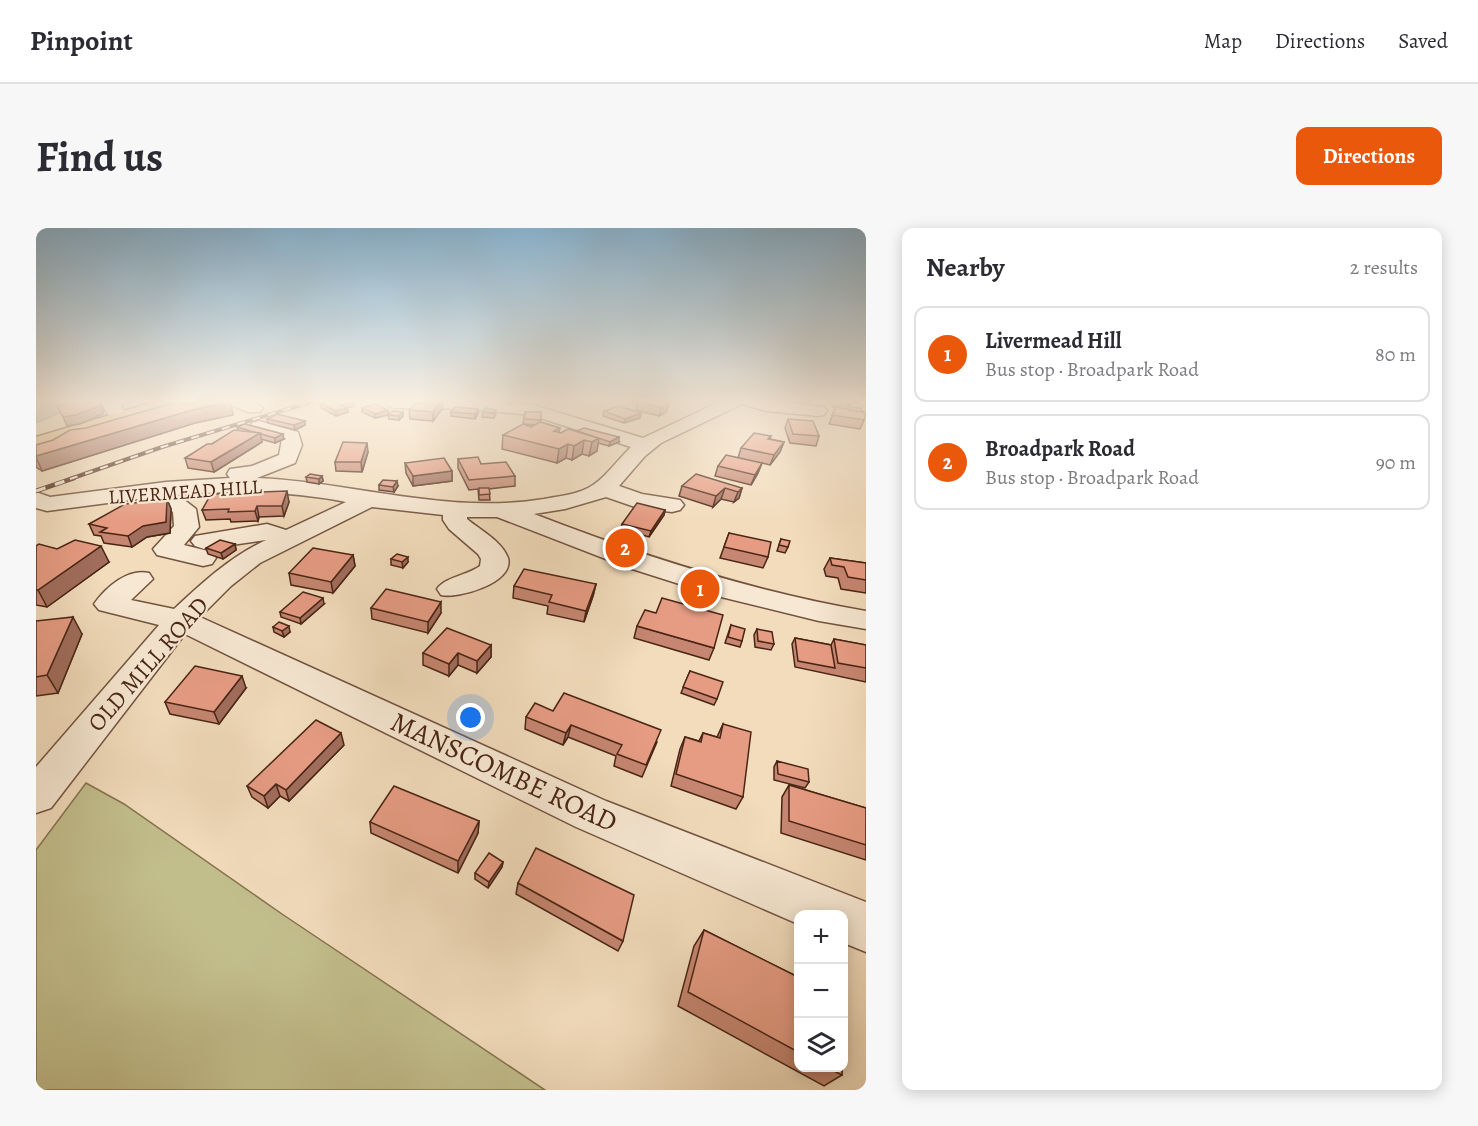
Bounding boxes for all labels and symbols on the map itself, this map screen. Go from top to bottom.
street label: LIVERMEAD HILL [107,473,264,511]
pin: 2 [606,526,644,570]
pin: 1 [680,566,720,612]
street label: OLD MILL ROAD [80,590,216,738]
street label: MANSCOMBE ROAD [384,703,624,841]
your location [456,703,485,732]

